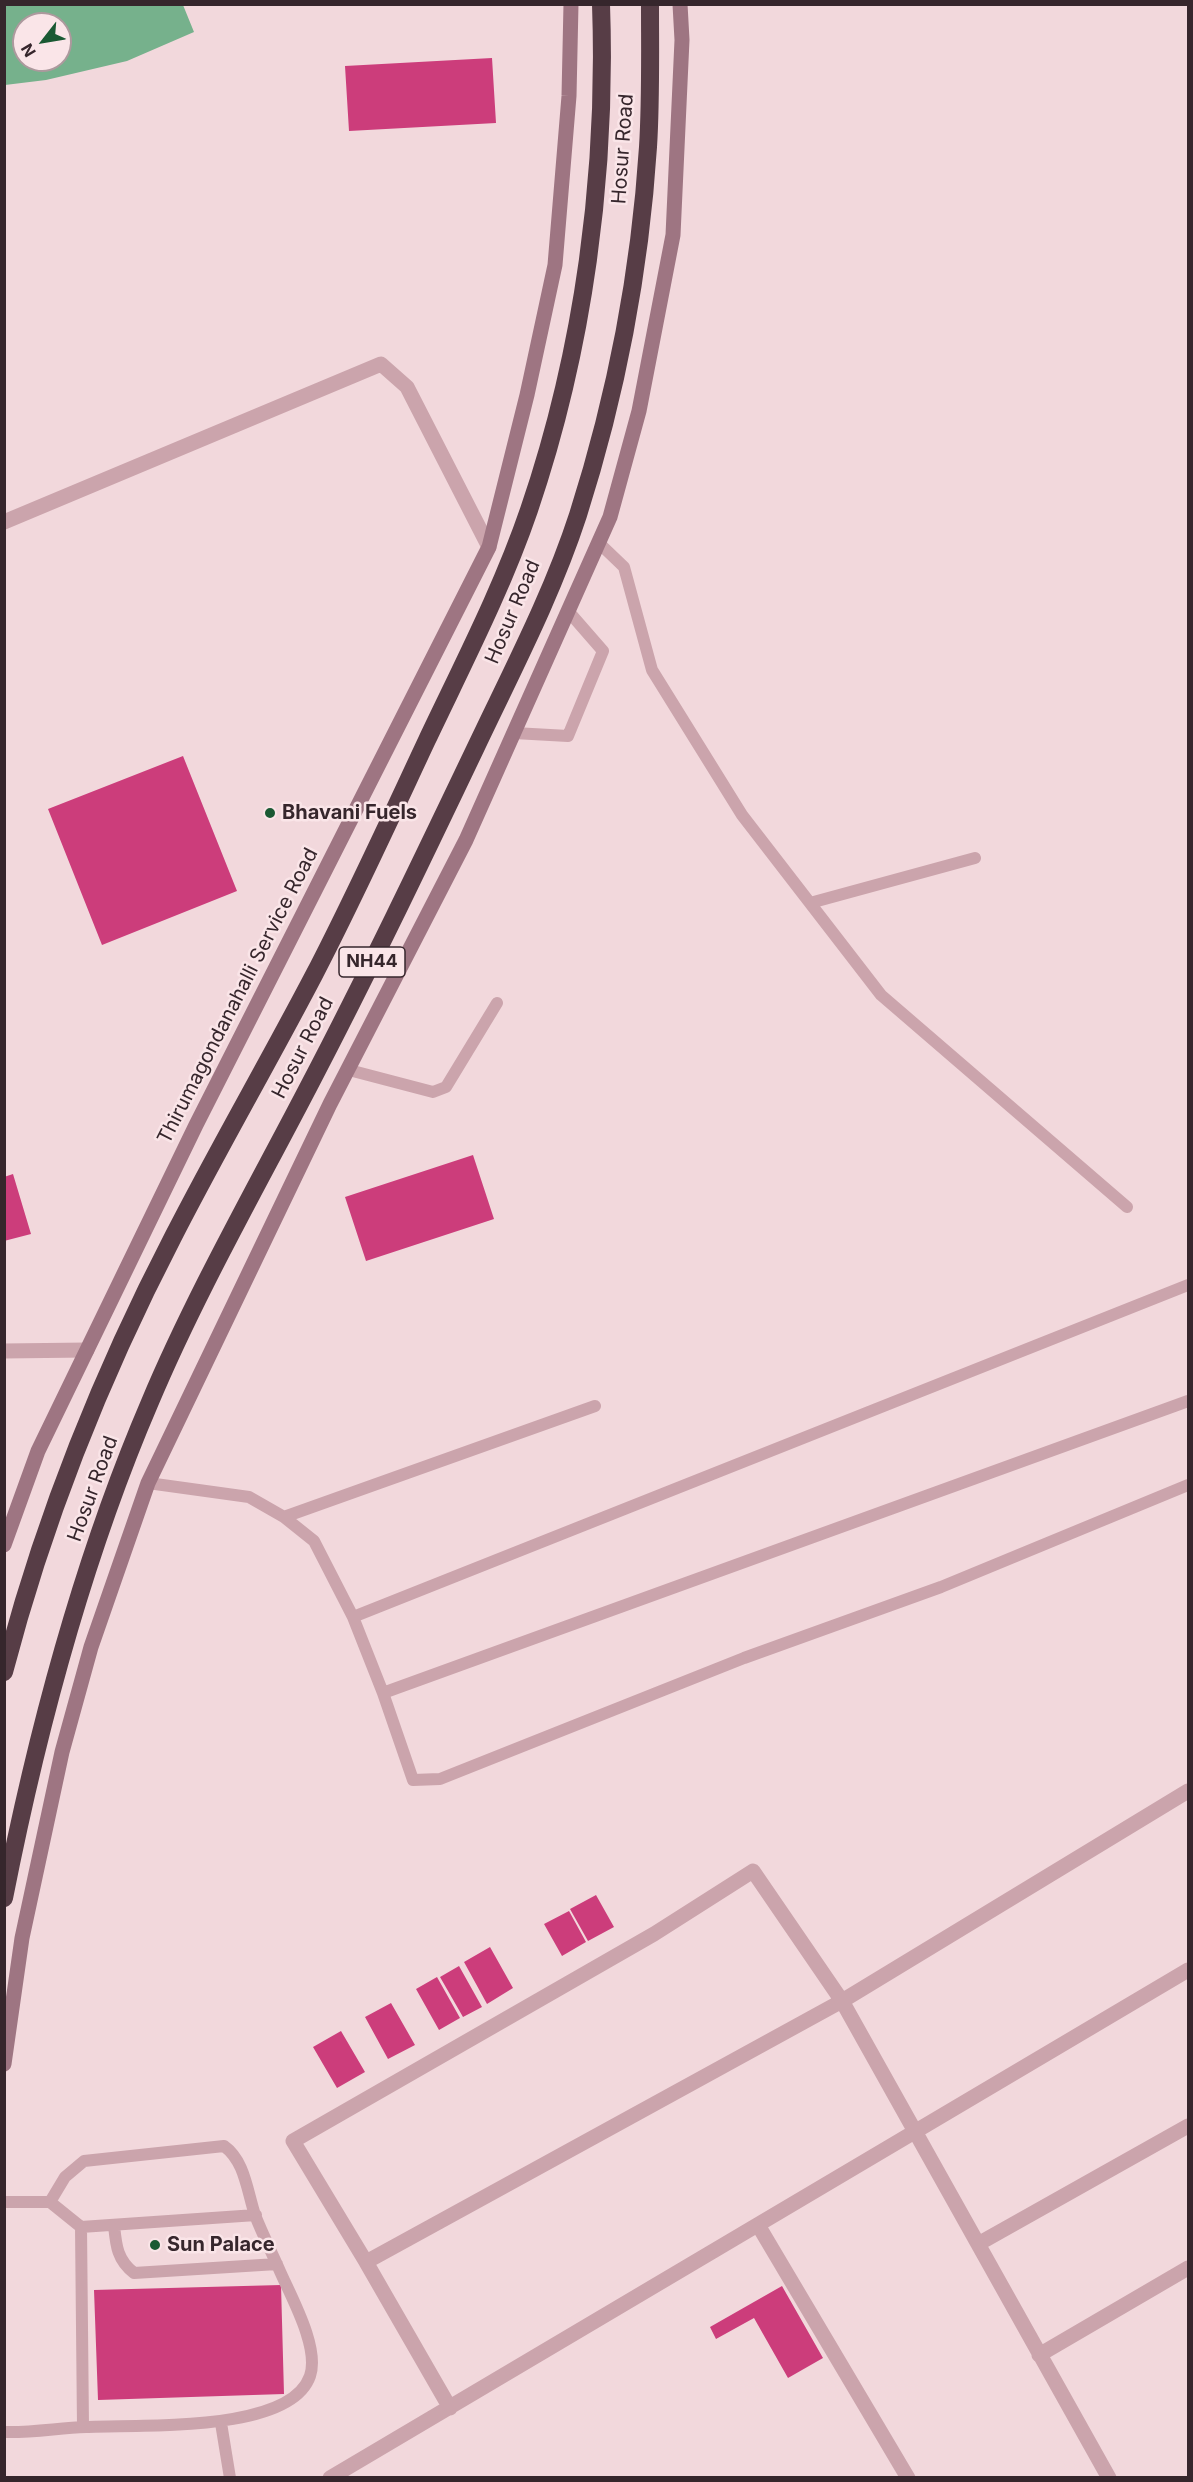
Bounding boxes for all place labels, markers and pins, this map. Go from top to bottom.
place label: Bhavani Fuels [282,801,417,825]
marker: Bhavani Fuels [263,806,277,820]
place label: Sun Palace [167,2233,275,2257]
marker: Sun Palace [148,2238,162,2252]

